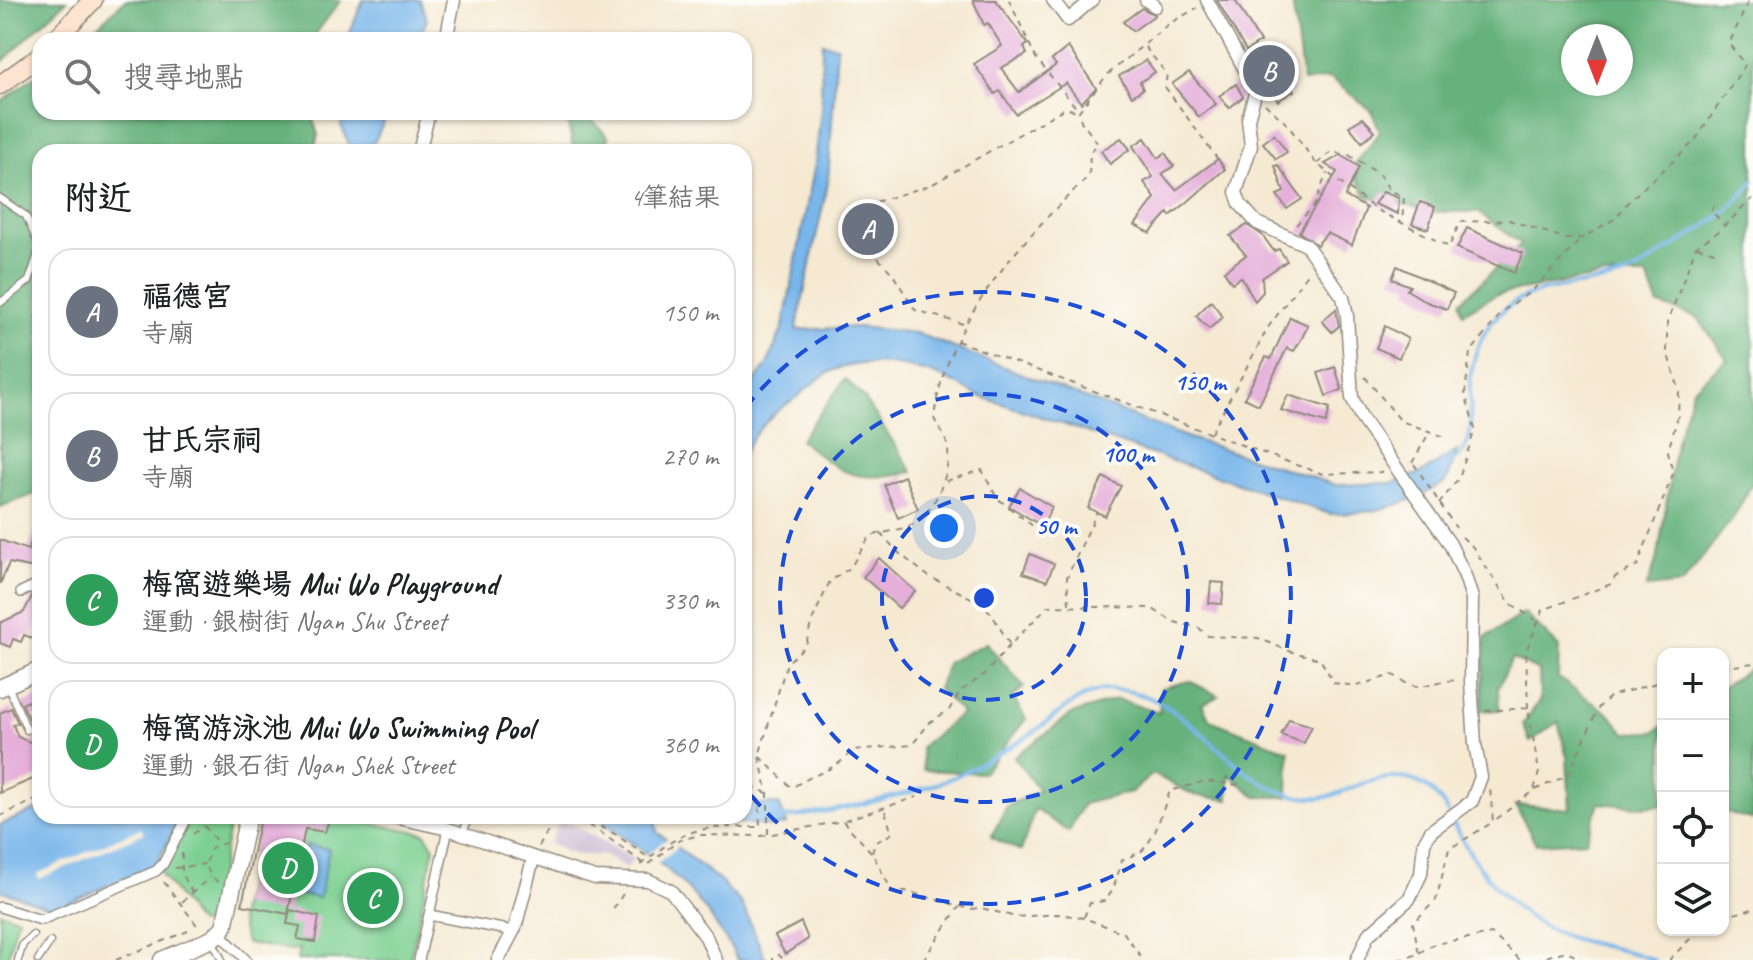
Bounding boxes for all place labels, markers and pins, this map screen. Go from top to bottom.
pin: B [1243,41,1295,101]
pin: A [842,199,894,259]
centre of rings [970,584,998,612]
pin: D [262,838,314,898]
pin: C [347,868,399,928]

